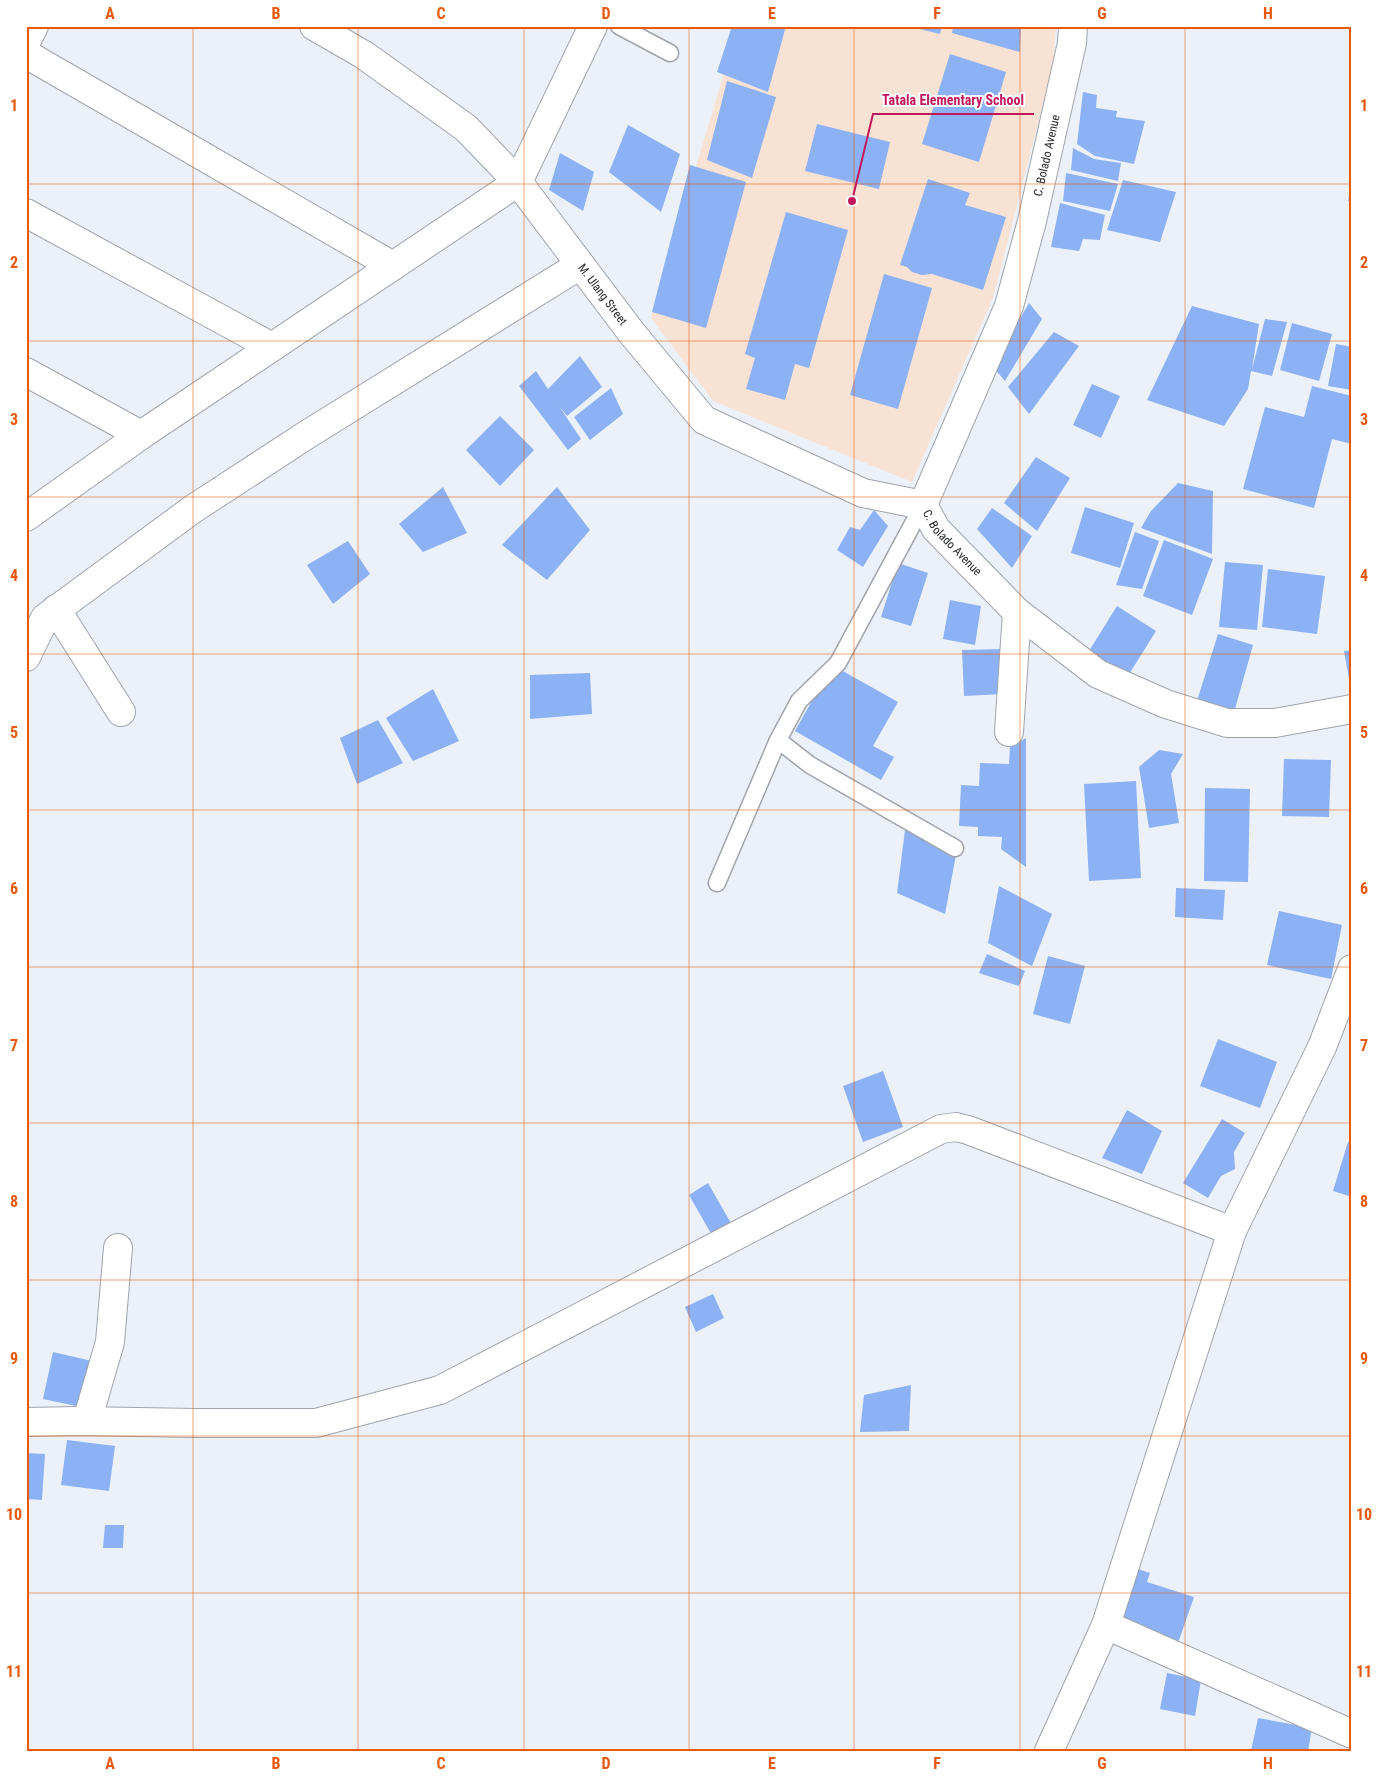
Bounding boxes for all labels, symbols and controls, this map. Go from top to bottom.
text: A [105,4,115,23]
text: B [272,4,281,23]
text: C [436,4,446,23]
text: D [601,4,611,23]
text: E [768,4,776,23]
text: F [933,4,941,23]
text: G [1097,4,1107,23]
text: H [1263,4,1273,23]
callout: Tatala Elementary School [873,85,1034,114]
text: Tatala Elementary School [882,92,1024,108]
text: 1 [10,96,18,115]
text: 1 [1360,96,1368,115]
street label: C. Bolado Avenue [1031,113,1063,198]
text: 2 [10,253,18,272]
text: 2 [1360,253,1368,272]
street label: M. Ulang Street [575,261,631,328]
text: 3 [10,410,18,429]
text: 3 [1360,410,1368,429]
street label: C. Bolado Avenue [920,507,985,579]
text: 4 [10,566,18,585]
text: 4 [1360,566,1368,585]
text: 5 [10,723,18,742]
text: 5 [1360,723,1368,742]
text: 6 [10,879,18,898]
text: 6 [1360,879,1368,898]
text: 7 [10,1036,18,1055]
text: 7 [1360,1036,1368,1055]
text: 8 [10,1192,18,1211]
text: 8 [1360,1192,1368,1211]
text: 9 [10,1349,18,1368]
text: 9 [1360,1349,1368,1368]
text: 10 [6,1505,22,1524]
text: 10 [1356,1505,1372,1524]
text: 11 [6,1662,22,1681]
text: 11 [1356,1662,1372,1681]
text: A [105,1754,115,1773]
text: B [272,1754,281,1773]
text: C [436,1754,446,1773]
text: D [601,1754,611,1773]
text: E [768,1754,776,1773]
text: F [933,1754,941,1773]
text: G [1097,1754,1107,1773]
text: H [1263,1754,1273,1773]

